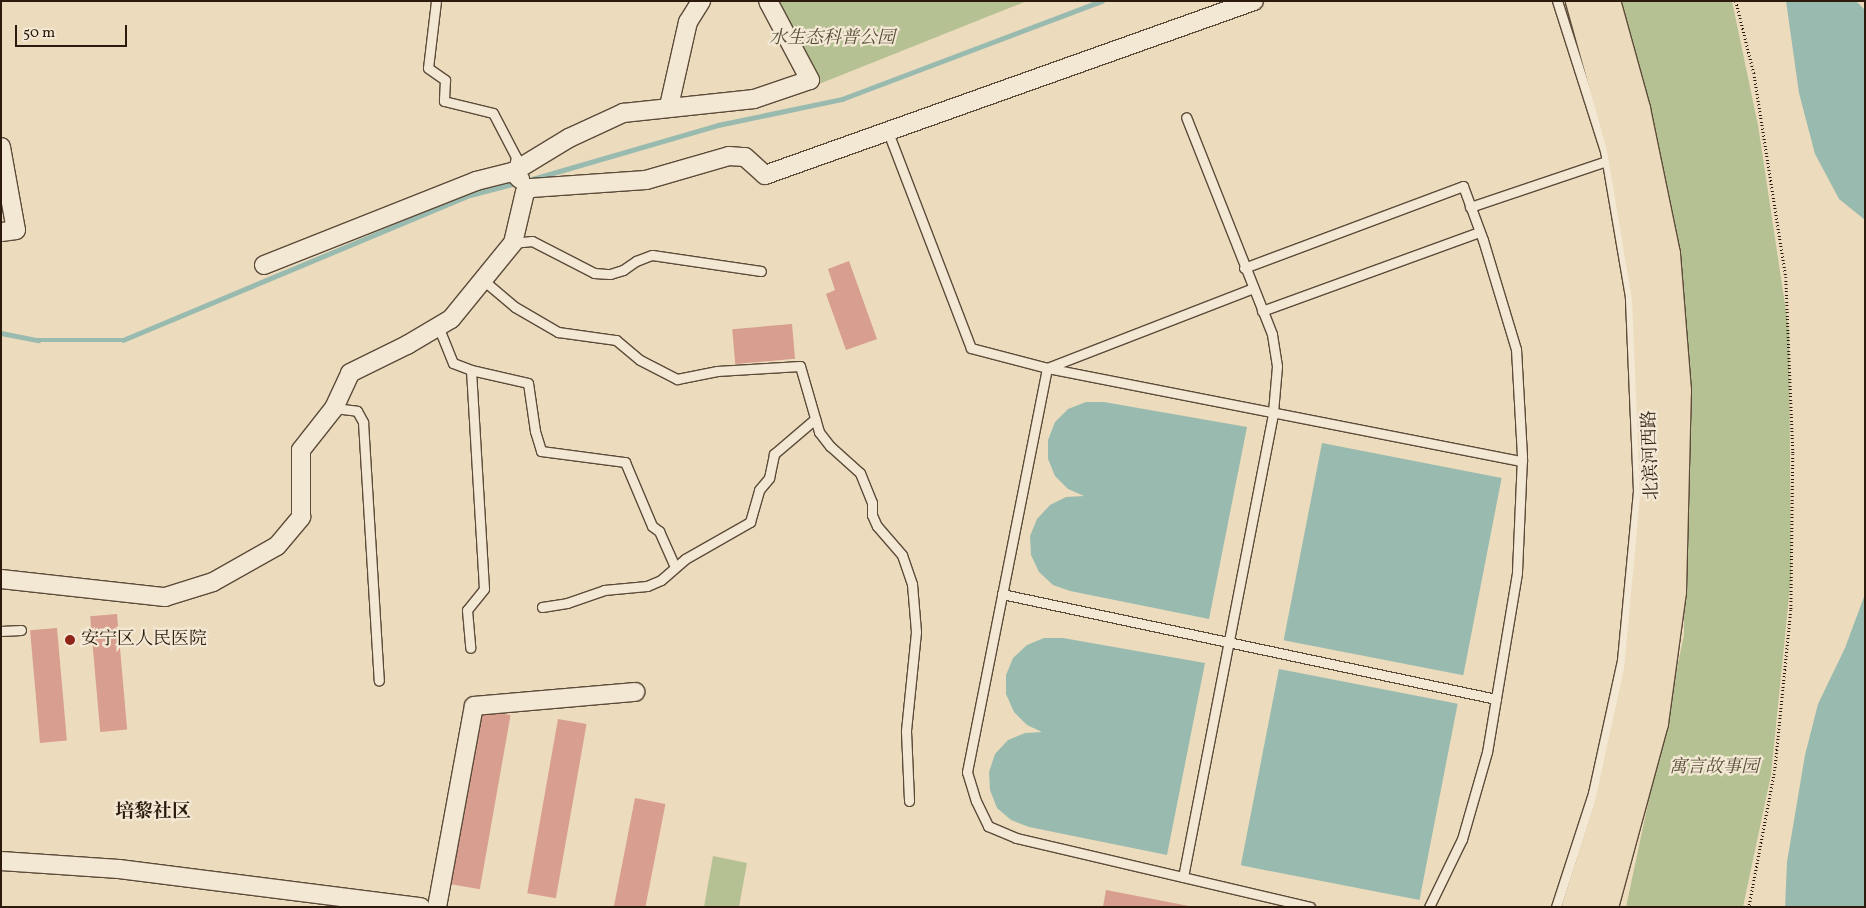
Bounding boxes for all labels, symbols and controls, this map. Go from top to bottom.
scale bar [18,15,130,47]
text: 50 m [23,23,55,44]
park label: 水生态科普公园 [769,28,895,50]
street label: 北滨河西路 [1640,410,1664,500]
place label: 安宁区人民医院 [81,629,207,651]
marker: 安宁区人民医院 [63,633,77,647]
park label: 寓言故事园 [1669,757,1759,779]
district label: 培黎社区 [115,802,191,824]

